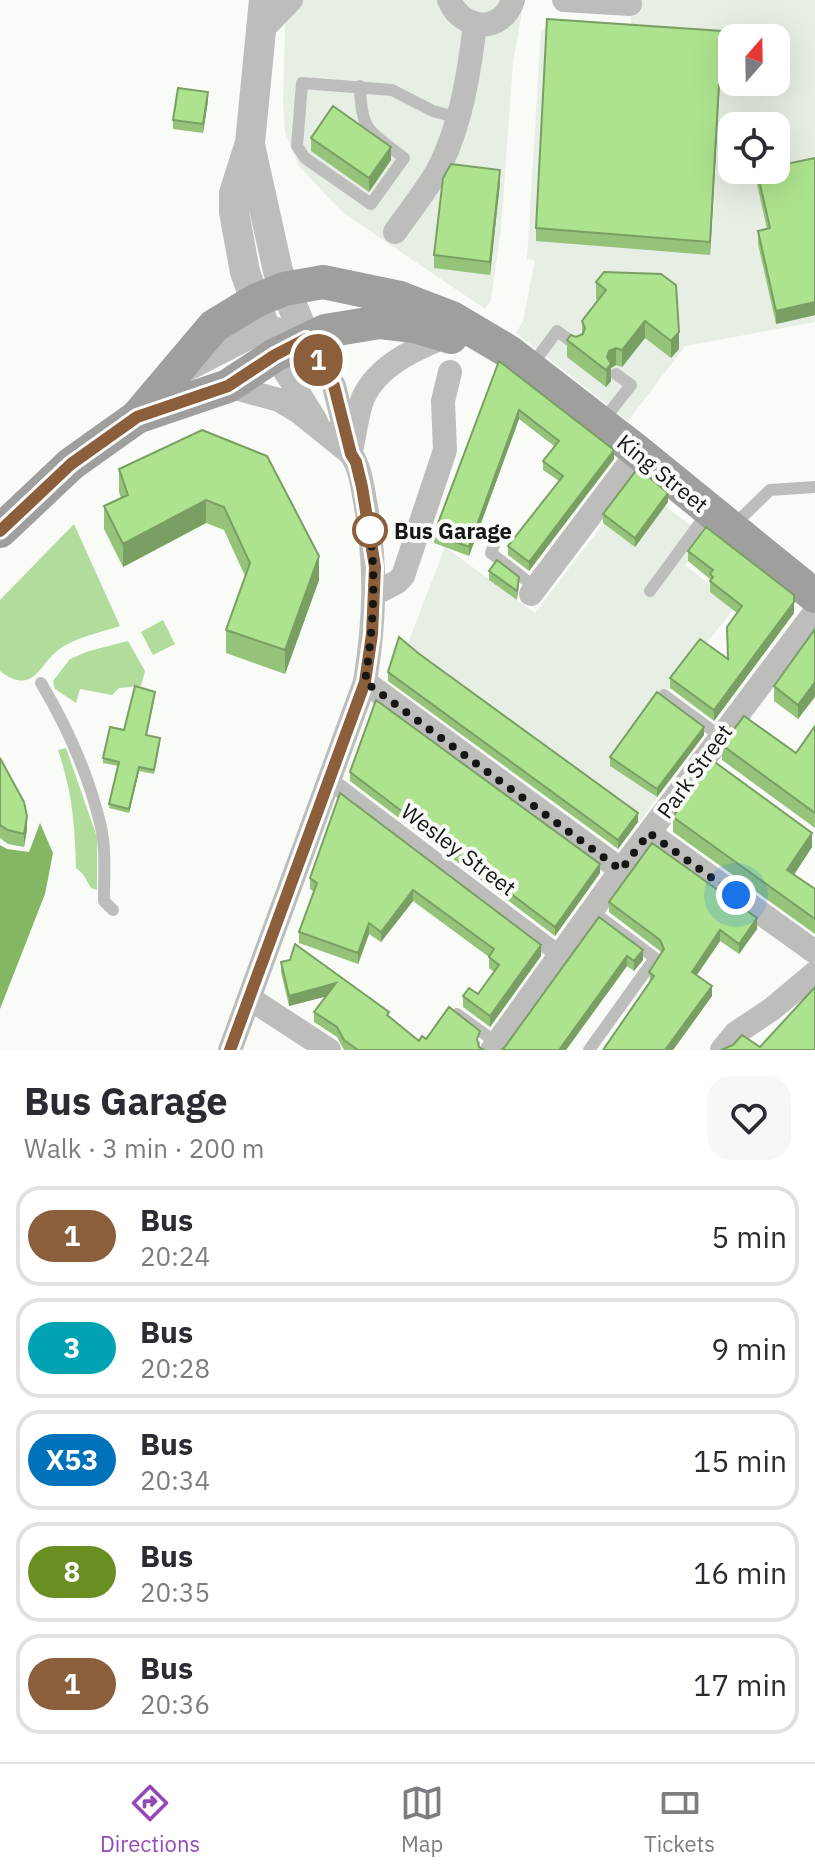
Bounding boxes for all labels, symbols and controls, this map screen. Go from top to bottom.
north arrow [718,24,790,96]
map controls [718,24,790,184]
button: locate [718,112,790,184]
line badge: 1 [292,334,344,386]
text: 1 [310,341,326,378]
street label: King Street [611,427,715,519]
marker: Bus Garage [353,513,387,547]
place label: Bus Garage [394,516,512,545]
street label: Park Street [650,718,738,824]
street label: Wesley Street [396,796,522,902]
your location [716,875,756,915]
text: Bus Garage [24,1076,228,1125]
button: heart [707,1076,791,1160]
text: Walk · 3 min · 200 m [24,1131,264,1165]
text: Bus [140,1200,193,1239]
text: 1 [64,1217,80,1254]
text: 5 min [711,1217,787,1256]
text: 20:24 [140,1239,210,1273]
text: Bus [140,1312,193,1351]
text: 3 [64,1329,80,1366]
text: 9 min [711,1329,787,1368]
text: 20:28 [140,1351,210,1385]
text: Bus [140,1424,193,1463]
text: X53 [46,1441,98,1478]
text: 15 min [693,1441,787,1480]
text: 20:34 [140,1463,210,1497]
text: Bus [140,1536,193,1575]
text: 8 [64,1553,80,1590]
text: 16 min [693,1553,787,1592]
text: 20:35 [140,1575,210,1609]
text: Bus [140,1648,193,1687]
text: 1 [64,1665,80,1702]
text: 17 min [693,1665,787,1704]
text: 20:36 [140,1687,210,1721]
tab: Directions [100,1781,200,1858]
tab: Map [400,1781,444,1858]
tab: Tickets [644,1781,715,1858]

